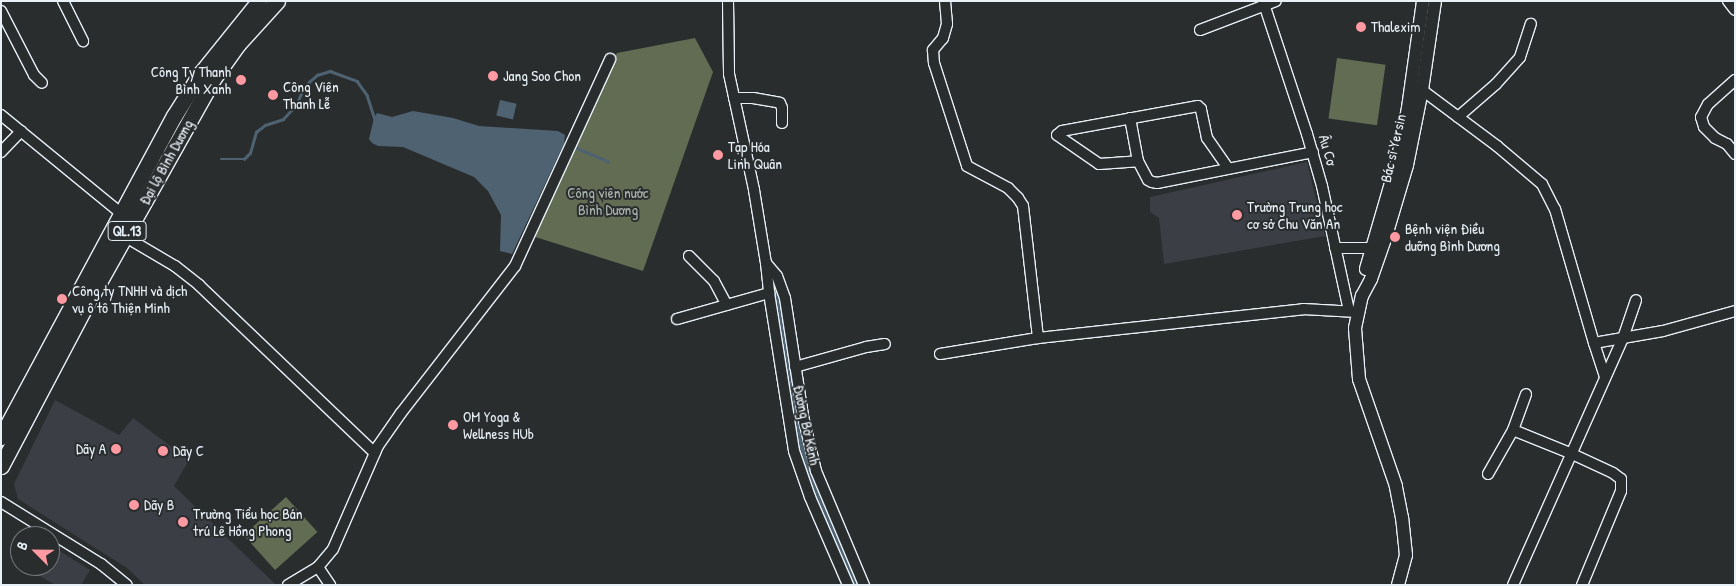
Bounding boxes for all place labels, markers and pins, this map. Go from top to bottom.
place label: Thalexim [1371,18,1420,36]
marker: Thalexim [1355,21,1367,33]
place label: Công Ty Thanh Bình Xanh [151,62,231,97]
place label: Jang Soo Chon [503,67,581,85]
marker: Jang Soo Chon [487,70,499,82]
marker: Công Ty Thanh Bình Xanh [235,74,247,86]
place label: Công Viên Thanh Lễ [283,77,339,112]
marker: Công Viên Thanh Lễ [267,89,279,101]
place label: Tạp Hóa Linh Quân [728,137,782,172]
marker: Tạp Hóa Linh Quân [712,149,724,161]
place label: Trường Trung học cơ sở Chu Văn An [1247,197,1343,232]
marker: Trường Trung học cơ sở Chu Văn An [1231,209,1243,221]
place label: Bệnh viện Điều dưỡng Bình Dương [1405,219,1500,254]
marker: Bệnh viện Điều dưỡng Bình Dương [1389,231,1401,243]
place label: Công ty TNHH và dịch vụ ô tô Thiện Minh [72,281,187,316]
marker: Công ty TNHH và dịch vụ ô tô Thiện Minh [56,293,68,305]
place label: OM Yoga & Wellness HUb [463,407,534,442]
marker: OM Yoga & Wellness HUb [447,419,459,431]
place label: Dãy A [76,440,106,458]
place label: Dãy C [173,442,204,460]
marker: Dãy A [110,443,122,455]
marker: Dãy C [157,445,169,457]
place label: Dãy B [144,496,174,514]
marker: Dãy B [128,499,140,511]
place label: Trường Tiểu học Bán trú Lê Hồng Phong [193,504,302,539]
marker: Trường Tiểu học Bán trú Lê Hồng Phong [177,516,189,528]

